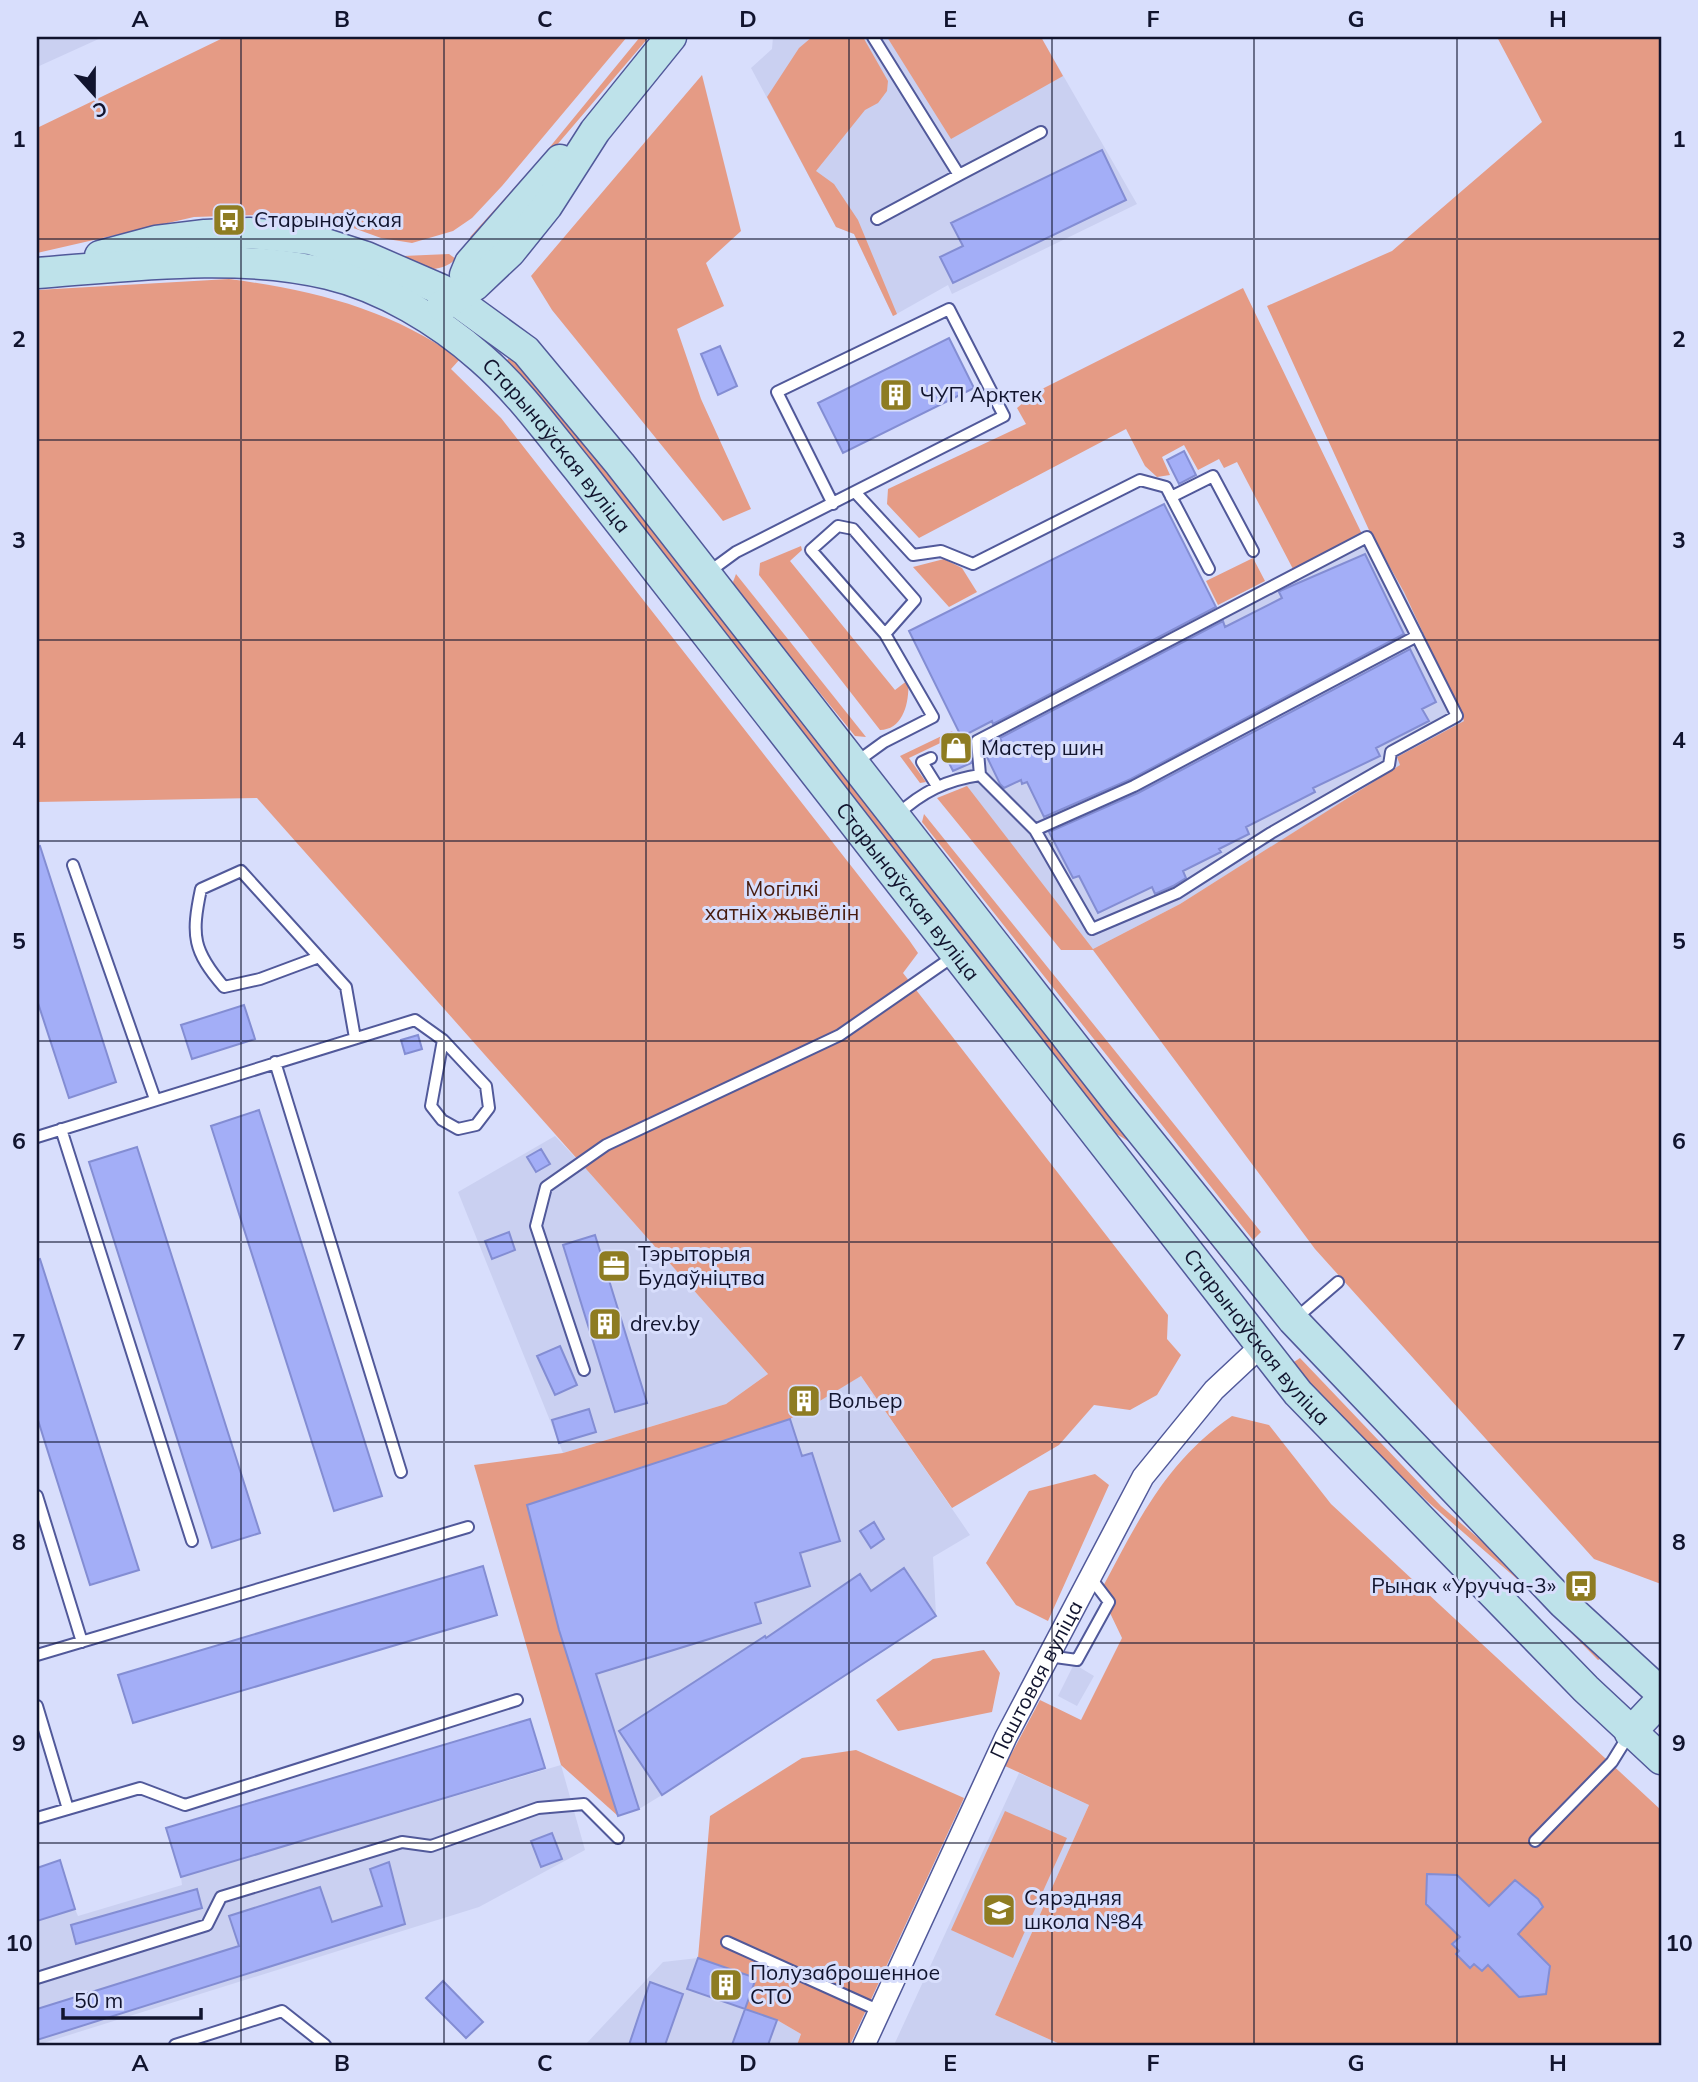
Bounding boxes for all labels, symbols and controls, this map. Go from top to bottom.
text: A [131,4,149,33]
text: B [334,4,350,33]
text: C [537,4,553,33]
text: D [739,4,757,33]
text: E [943,4,957,33]
text: F [1146,4,1160,33]
text: G [1347,4,1365,33]
text: H [1549,4,1567,33]
north arrow [60,60,130,130]
text: С [90,96,110,123]
text: 1 [12,124,26,153]
text: 1 [1672,124,1686,153]
bus stop icon: Старынаўская [210,201,248,239]
place label: Старынаўская [254,206,402,232]
text: 2 [12,324,26,353]
text: 2 [1672,324,1686,353]
street label: Старынаўская вуліца [477,352,637,537]
building icon: ЧУП Арктек [877,376,915,414]
place label: ЧУП Арктек [920,381,1043,407]
text: 3 [12,525,26,554]
text: 3 [1672,525,1686,554]
text: 4 [12,725,26,754]
text: 4 [1672,725,1686,754]
shop icon: Мастер шин [937,729,975,767]
place label: Мастер шин [981,734,1104,760]
street label: Старынаўская вуліца [831,797,986,986]
park label: Могілкі хатніх жывёлін [705,875,859,925]
text: 5 [12,926,26,955]
text: 5 [1672,926,1686,955]
text: 6 [12,1126,26,1155]
text: 6 [1672,1126,1686,1155]
place label: Тэрыторыя Будаўніцтва [638,1240,765,1290]
street label: Старынаўская вуліца [1179,1243,1336,1430]
office icon: Тэрыторыя Будаўніцтва [595,1247,633,1285]
building icon: drev.by [586,1305,624,1343]
place label: drev.by [630,1310,700,1336]
text: 7 [12,1327,26,1356]
text: 7 [1672,1327,1686,1356]
building icon: Вольер [785,1382,823,1420]
place label: Вольер [828,1387,903,1413]
text: 8 [12,1527,26,1556]
text: 8 [1672,1527,1686,1556]
bus stop icon: Рынак «Уручча-3» [1562,1567,1600,1605]
place label: Рынак «Уручча-3» [1371,1572,1556,1598]
street label: Паштовая вуліца [984,1596,1088,1763]
text: 9 [12,1728,26,1757]
text: 9 [1672,1728,1686,1757]
place label: Сярэдняя школа №84 [1024,1884,1143,1934]
school or university icon: Сярэдняя школа №84 [980,1891,1018,1929]
text: 10 [5,1928,33,1957]
text: 10 [1665,1928,1693,1957]
place label: Полузаброшенное СТО [750,1959,940,2009]
building icon: Полузаброшенное СТО [707,1966,745,2004]
scale bar [63,1977,201,2021]
text: 50 m [74,1987,123,2013]
text: A [131,2048,149,2077]
text: B [334,2048,350,2077]
text: C [537,2048,553,2077]
text: D [739,2048,757,2077]
text: E [943,2048,957,2077]
text: F [1146,2048,1160,2077]
text: G [1347,2048,1365,2077]
text: H [1549,2048,1567,2077]

